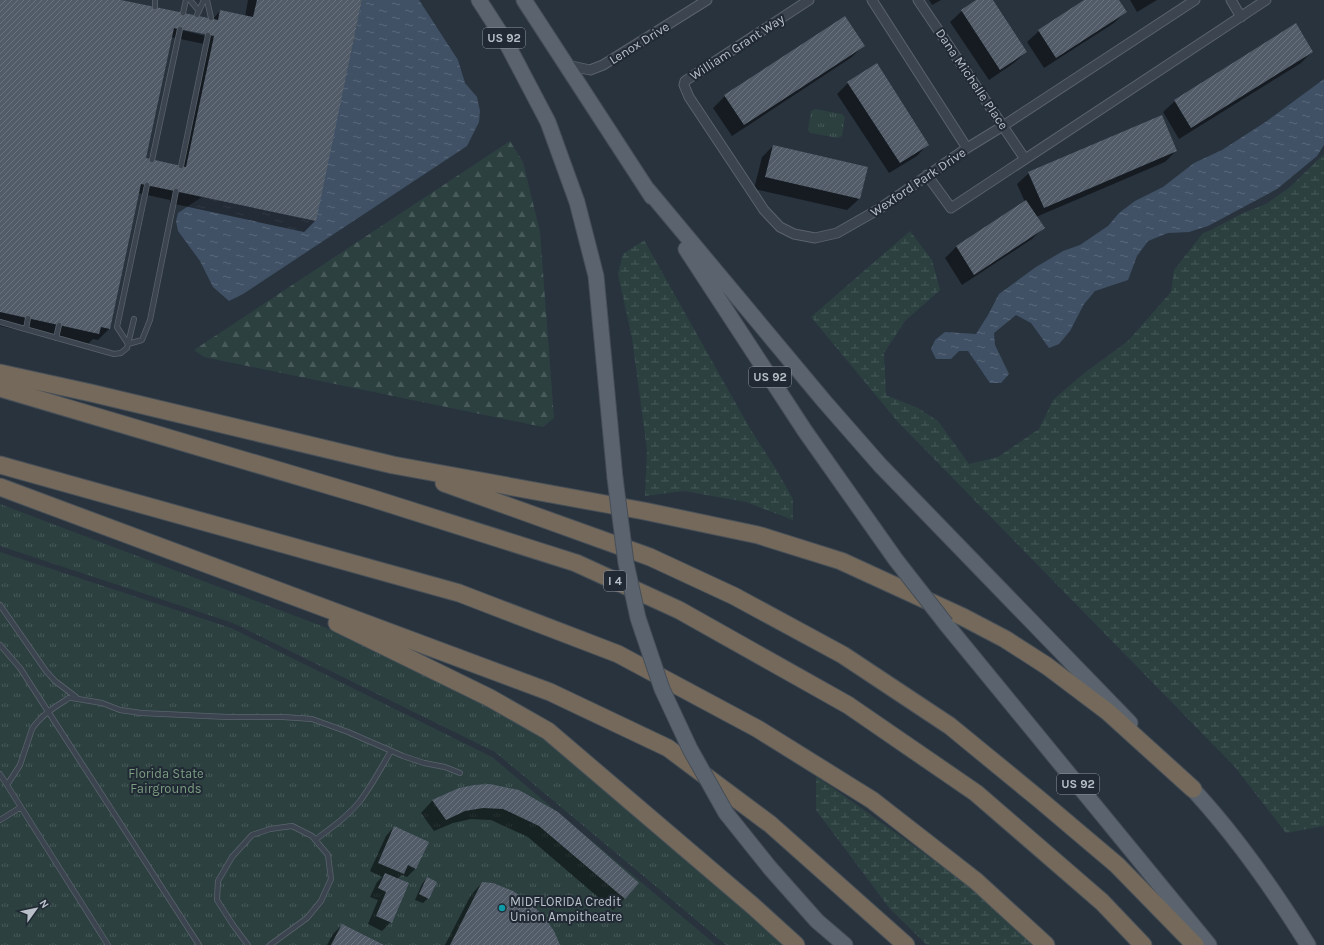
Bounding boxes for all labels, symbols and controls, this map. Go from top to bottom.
street label: William Grant Way [687,11,787,83]
street label: Lenox Drive [606,19,672,67]
street label: Dana Michelle Place [933,26,1011,133]
road number: US 92 [483,28,525,48]
street label: Wexford Park Drive [868,144,969,219]
road number: US 92 [749,367,791,387]
road number: I 4 [604,571,626,591]
park label: Florida State Fairgrounds [128,766,204,796]
road number: US 92 [1057,774,1099,794]
north arrow [16,889,56,929]
place label: MIDFLORIDA Credit Union Ampitheatre [510,894,623,924]
text: N [36,897,52,911]
marker: MIDFLORIDA Credit Union Ampitheatre [497,903,507,913]

